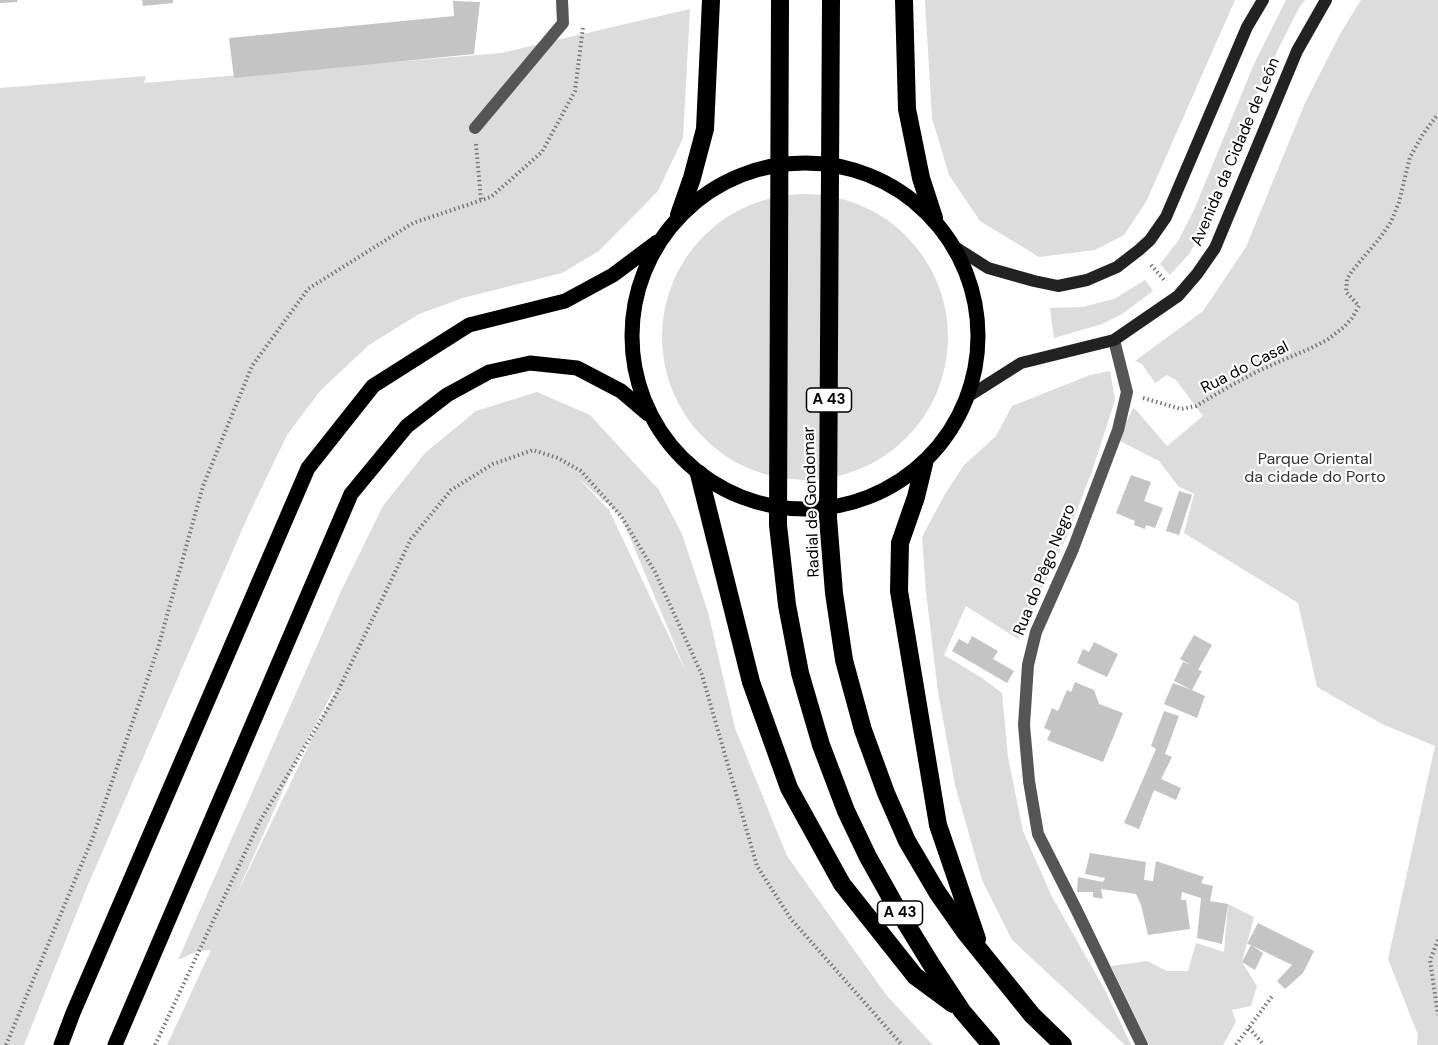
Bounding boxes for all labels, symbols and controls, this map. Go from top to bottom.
street label: Avenida da Cidade de León [1188,55,1284,249]
street label: Rua do Casal [1198,338,1292,398]
road number: A 43 [806,388,852,412]
street label: Radial de Gondomar [800,426,824,578]
park label: Parque Oriental da cidade do Porto [1244,450,1386,488]
street label: Rua do Pêgo Negro [1010,502,1080,638]
road number: A 43 [878,901,922,925]

